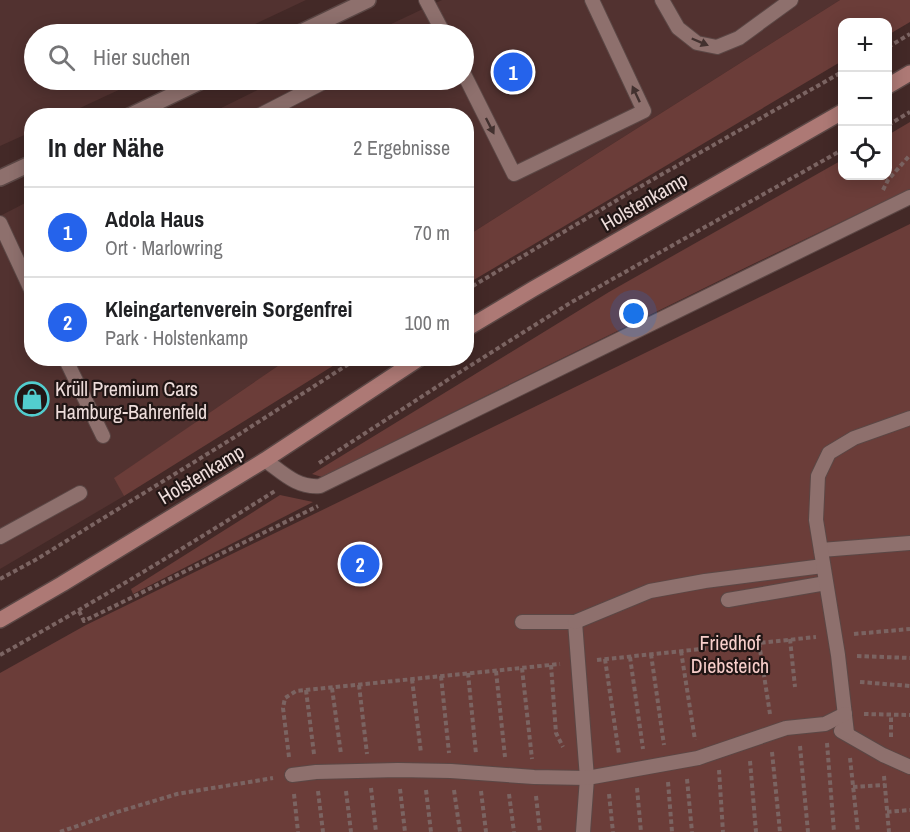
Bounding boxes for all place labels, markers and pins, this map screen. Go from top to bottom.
pin: 1 [494,50,532,94]
place label: Krüll Premium Cars Hamburg-Bahrenfeld [55,375,207,425]
shop icon: Krüll Premium Cars Hamburg-Bahrenfeld [14,381,50,417]
pin: 2 [340,542,380,586]

